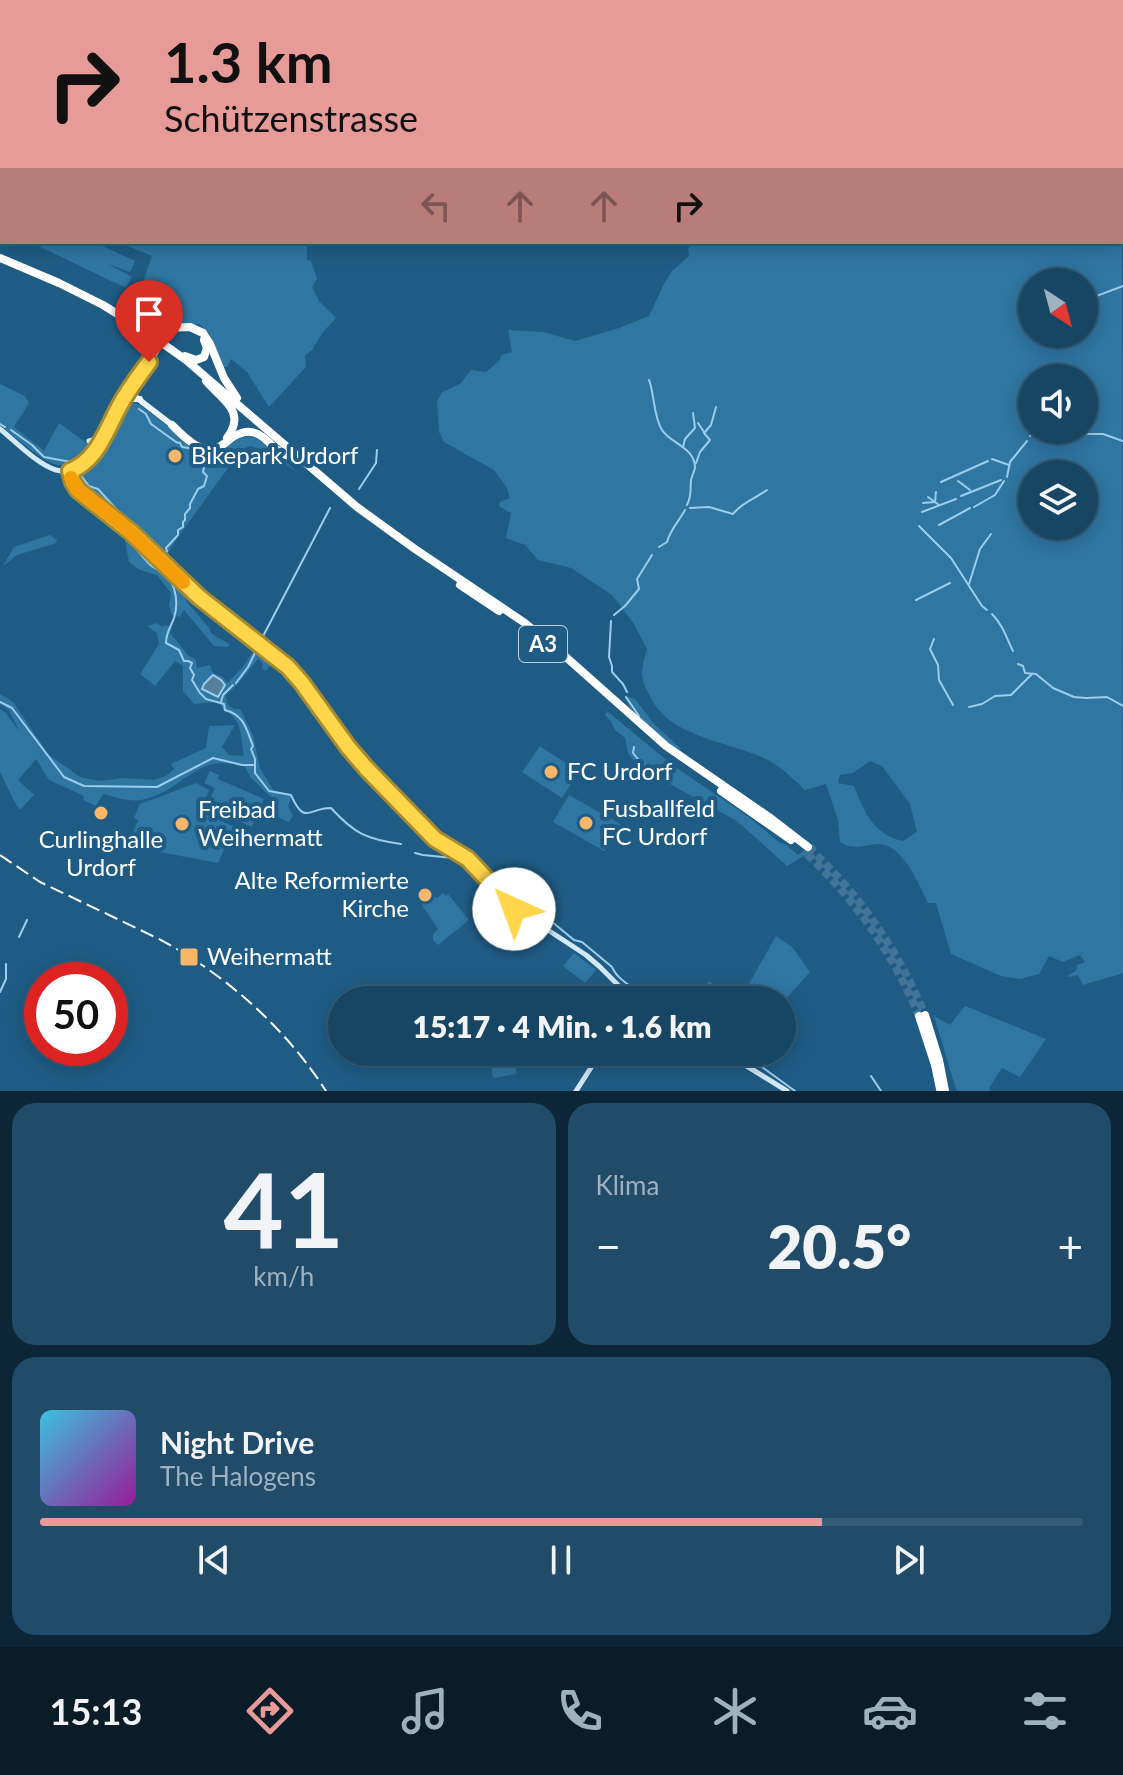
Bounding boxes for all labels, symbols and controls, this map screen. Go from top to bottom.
text: 1.3 km [164,28,333,95]
icon: right [32,32,136,136]
text: Schützenstrasse [164,96,418,140]
icon: left [414,184,458,228]
icon: ahead [498,184,542,228]
icon: ahead [582,184,626,228]
icon: right [666,184,710,228]
north arrow [1018,268,1098,348]
map controls [1018,268,1098,540]
pin [115,280,183,362]
icon: arrive [127,292,171,336]
button: sound [1018,364,1098,444]
place label: Bikepark Urdorf [191,440,359,469]
marker: Bikepark Urdorf [166,447,184,465]
button: layers [1018,460,1098,540]
road number: A3 [519,626,567,662]
place label: FC Urdorf [567,756,673,785]
marker: FC Urdorf [542,763,560,781]
place label: Fusballfeld FC Urdorf [602,793,715,850]
place label: Freibad Weihermatt [198,794,323,851]
marker: Curlinghalle Urdorf [92,804,110,822]
marker: Fusballfeld FC Urdorf [577,814,595,832]
marker: Freibad Weihermatt [173,815,191,833]
place label: Curlinghalle Urdorf [39,824,163,881]
place label: Alte Reformierte Kirche [234,865,409,922]
position arrow [472,867,556,951]
marker: Alte Reformierte Kirche [416,886,434,904]
place label: Weihermatt [207,941,332,970]
marker: Weihermatt [178,946,200,968]
speed limit sign: 50 [24,962,128,1066]
text: 15:17 · 4 Min. · 1.6 km [413,1008,711,1044]
text: 41 [223,1145,344,1270]
text: Klima [596,1169,659,1201]
text: 20.5° [767,1210,911,1282]
text: − [596,1220,621,1272]
text: + [1057,1220,1083,1272]
text: km/h [253,1260,314,1292]
text: Night Drive [160,1424,314,1460]
text: The Halogens [160,1460,316,1492]
icon: previous [192,1538,236,1582]
icon: pause [539,1538,583,1582]
icon: next [887,1538,931,1582]
icon: directions [242,1683,298,1739]
icon: music [397,1683,453,1739]
icon: phone [552,1683,608,1739]
icon: climate [707,1683,763,1739]
icon: car [862,1683,918,1739]
icon: filters [1017,1683,1073,1739]
text: 15:13 [50,1689,142,1733]

